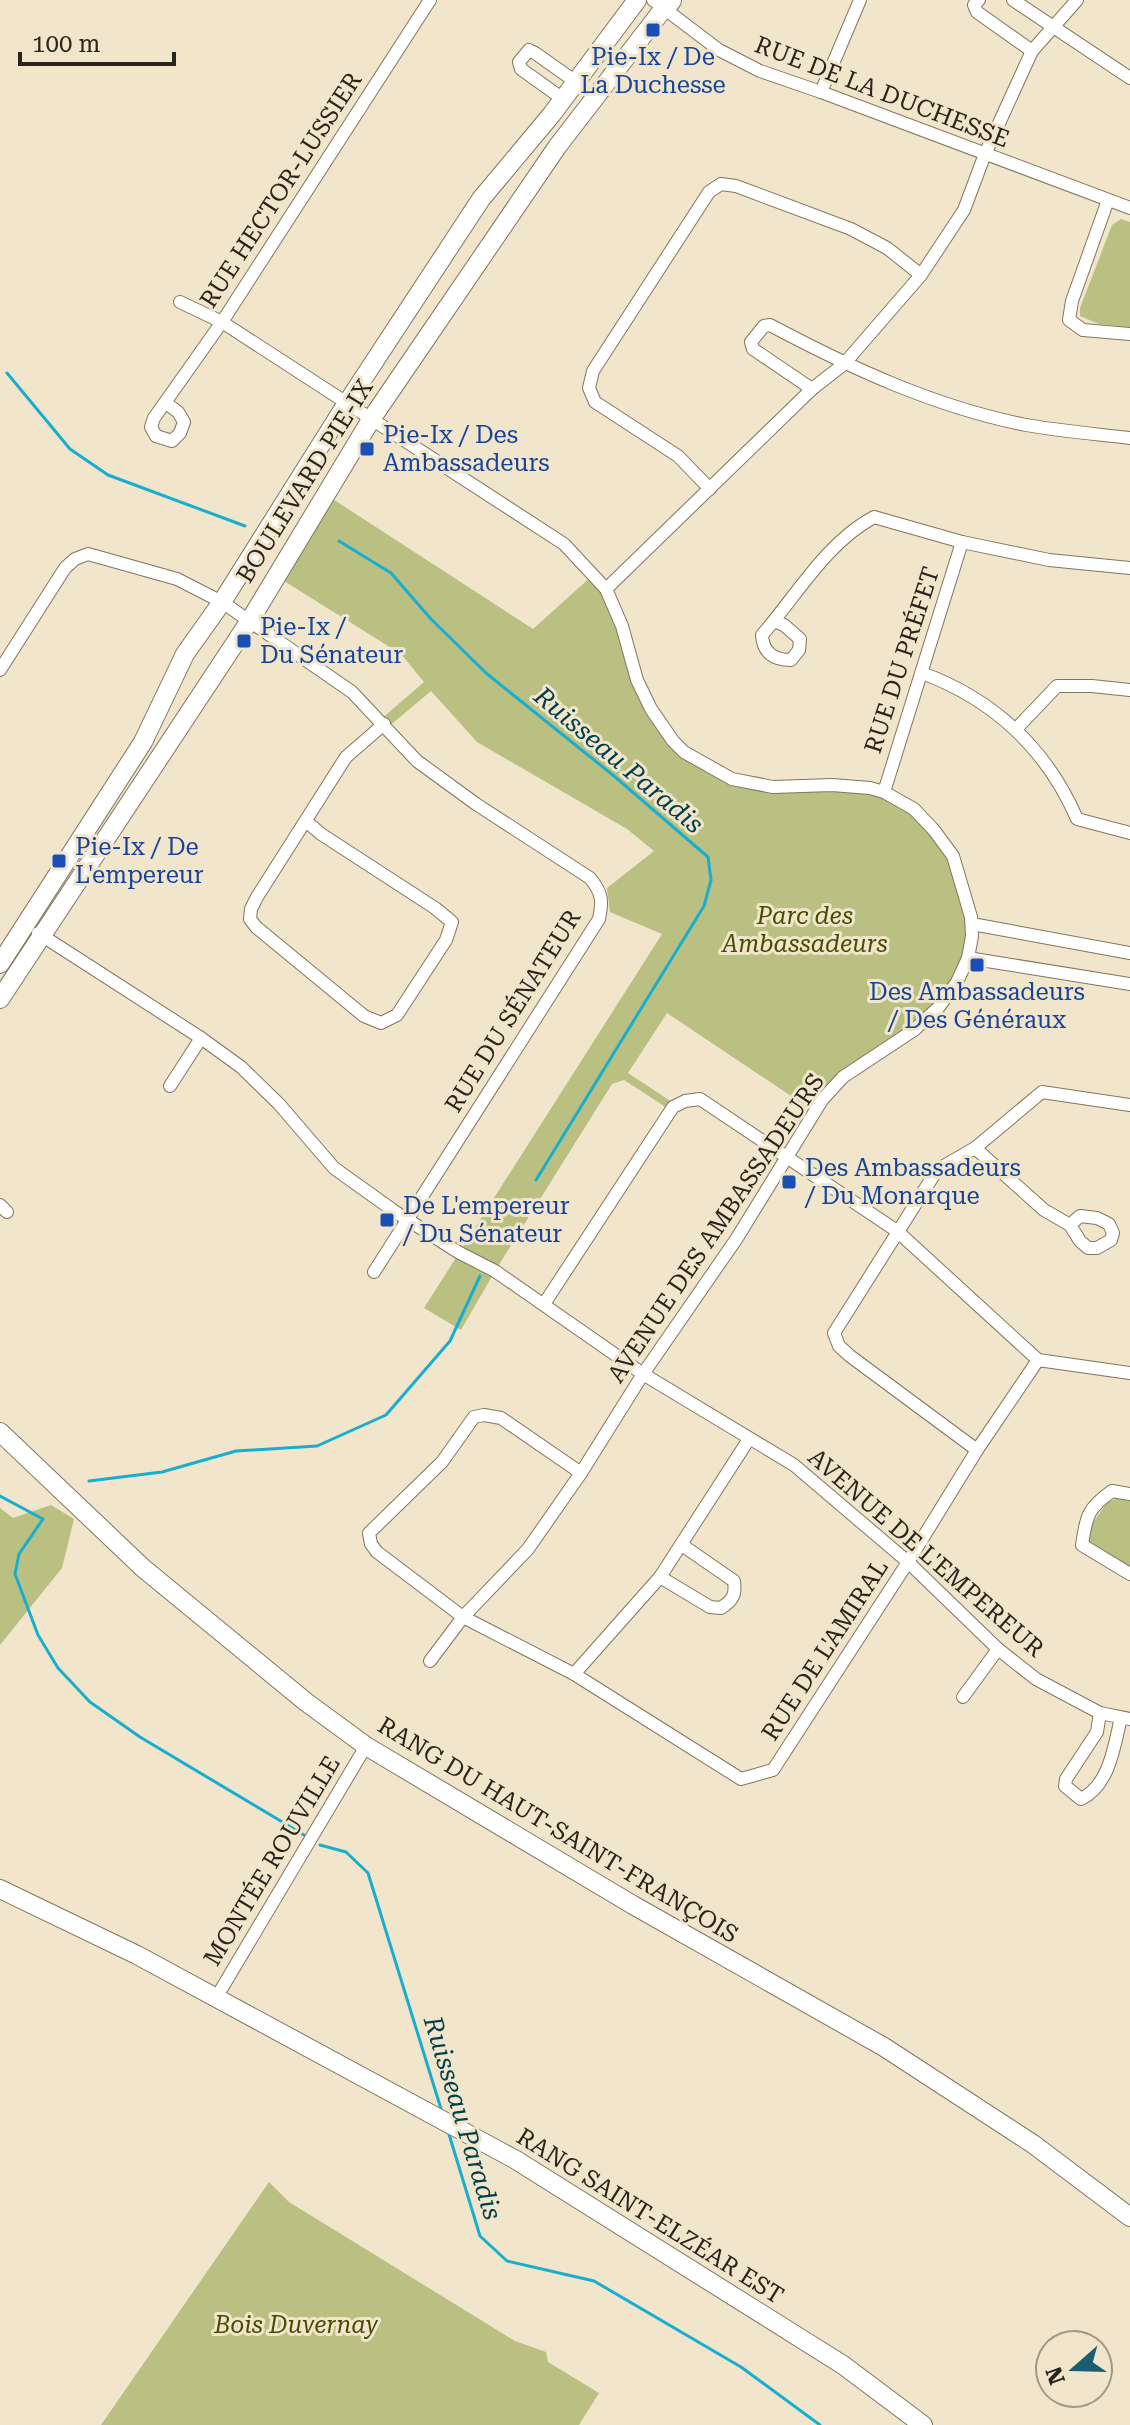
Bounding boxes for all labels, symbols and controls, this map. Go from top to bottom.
scale bar [20,16,174,66]
marker: Pie-Ix / De La Duchesse [644,21,662,39]
text: 100 m [32,30,100,58]
street label: RUE DE LA DUCHESSE [751,31,1013,153]
place label: Pie-Ix / De La Duchesse [580,43,726,99]
street label: RUE HECTOR-LUSSIER [194,67,368,313]
street label: BOULEVARD PIE-IX [231,374,379,588]
place label: Pie-Ix / Des Ambassadeurs [383,421,550,477]
marker: Pie-Ix / Des Ambassadeurs [358,440,376,458]
street label: RUE DU PRÉFET [858,563,945,756]
place label: Pie-Ix / Du Sénateur [260,613,403,669]
marker: Pie-Ix / Du Sénateur [235,632,253,650]
water label: Ruisseau Paradis [528,680,710,839]
place label: Pie-Ix / De L'empereur [75,833,204,889]
marker: Pie-Ix / De L'empereur [50,852,68,870]
park label: Parc des Ambassadeurs [720,902,888,958]
street label: RUE DU SÉNATEUR [438,904,587,1117]
marker: Des Ambassadeurs / Des Généraux [968,956,986,974]
place label: Des Ambassadeurs / Des Généraux [869,978,1085,1034]
street label: AVENUE DES AMBASSADEURS [602,1068,830,1388]
place label: Des Ambassadeurs / Du Monarque [804,1154,1021,1210]
marker: Des Ambassadeurs / Du Monarque [780,1173,798,1191]
place label: De L'empereur / Du Sénateur [402,1192,570,1248]
marker: De L'empereur / Du Sénateur [378,1211,396,1229]
street label: AVENUE DE L'EMPEREUR [802,1443,1050,1663]
street label: RUE DE L'AMIRAL [756,1554,894,1746]
street label: RANG DU HAUT-SAINT-FRANÇOIS [373,1711,743,1949]
street label: MONTÉE ROUVILLE [197,1751,346,1971]
water label: Ruisseau Paradis [417,2012,508,2223]
street label: RANG SAINT-ELZÉAR EST [512,2121,789,2310]
park label: Bois Duvernay [213,2311,379,2339]
north arrow [1034,2329,1114,2409]
text: N [1041,2363,1070,2388]

